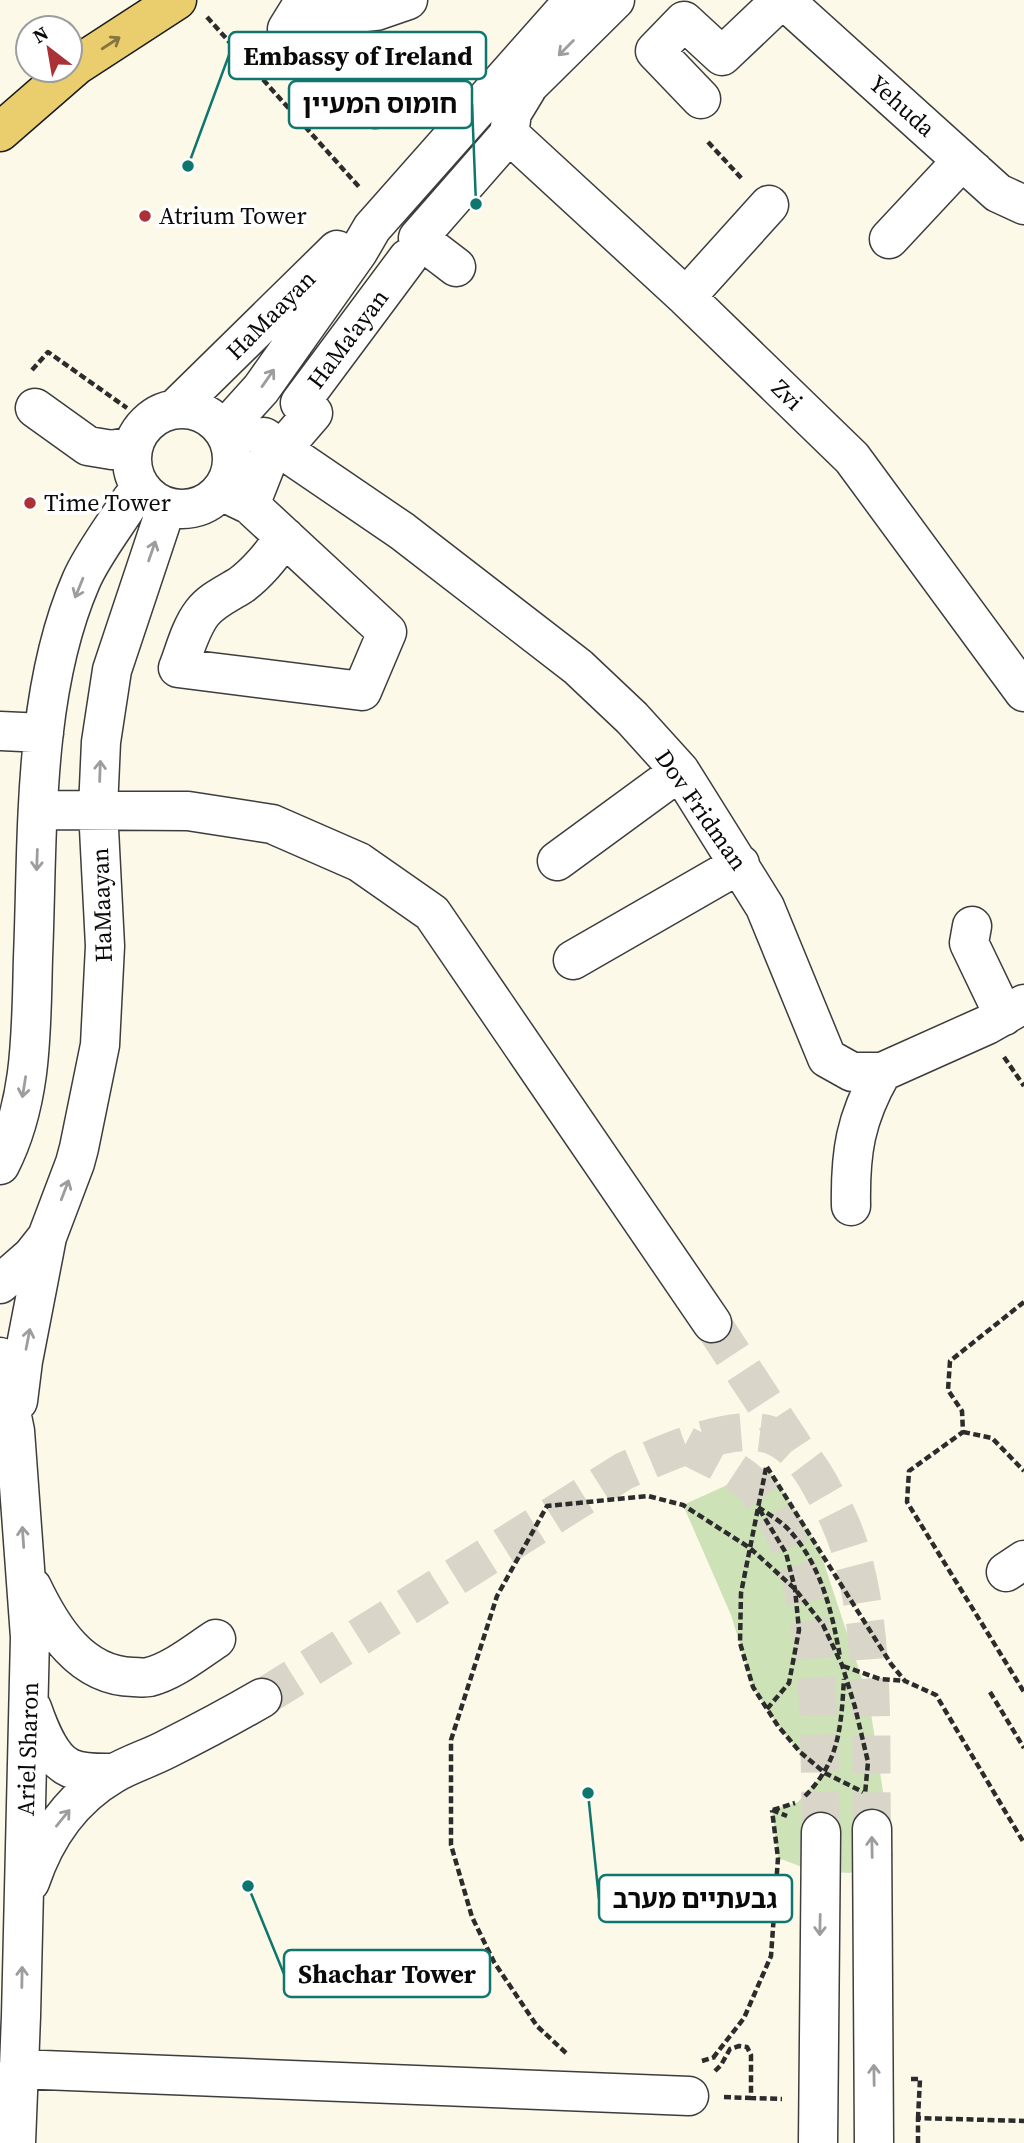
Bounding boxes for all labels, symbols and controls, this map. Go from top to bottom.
north arrow [14,14,84,84]
text: N [28,20,53,49]
callout: Embassy of Ireland [229,32,486,79]
one-way arrow [100,36,120,50]
text: Embassy of Ireland [243,38,473,74]
one-way arrow [558,39,575,56]
street label: Yehuda [862,67,943,145]
callout: חומוס המעיין [289,81,472,128]
text: חומוס המעיין [303,86,457,122]
place label: Atrium Tower [159,199,307,232]
marker: Atrium Tower [137,208,153,224]
street label: HaMaayan [218,262,323,367]
street label: HaMa'ayan [299,282,396,395]
one-way arrow [261,369,275,388]
street label: Zvi [764,372,810,418]
place label: Time Tower [44,486,171,519]
marker: Time Tower [22,495,38,511]
one-way arrow [147,540,159,562]
one-way arrow [71,577,84,598]
street label: Dov Fridman [648,743,755,877]
one-way arrow [94,760,107,783]
street label: HaMaayan [83,847,120,963]
one-way arrow [30,848,43,871]
one-way arrow [18,1075,31,1098]
one-way arrow [60,1179,73,1201]
one-way arrow [21,1328,35,1351]
one-way arrow [16,1526,29,1549]
street label: Ariel Sharon [9,1681,46,1817]
one-way arrow [55,1810,71,1828]
one-way arrow [865,1836,878,1859]
callout: גבעתיים מערב [599,1875,792,1922]
text: גבעתיים מערב [613,1881,778,1917]
one-way arrow [813,1913,827,1936]
callout: Shachar Tower [284,1950,490,1997]
text: Shachar Tower [298,1956,477,1992]
one-way arrow [15,1966,29,1989]
one-way arrow [867,2064,881,2087]

